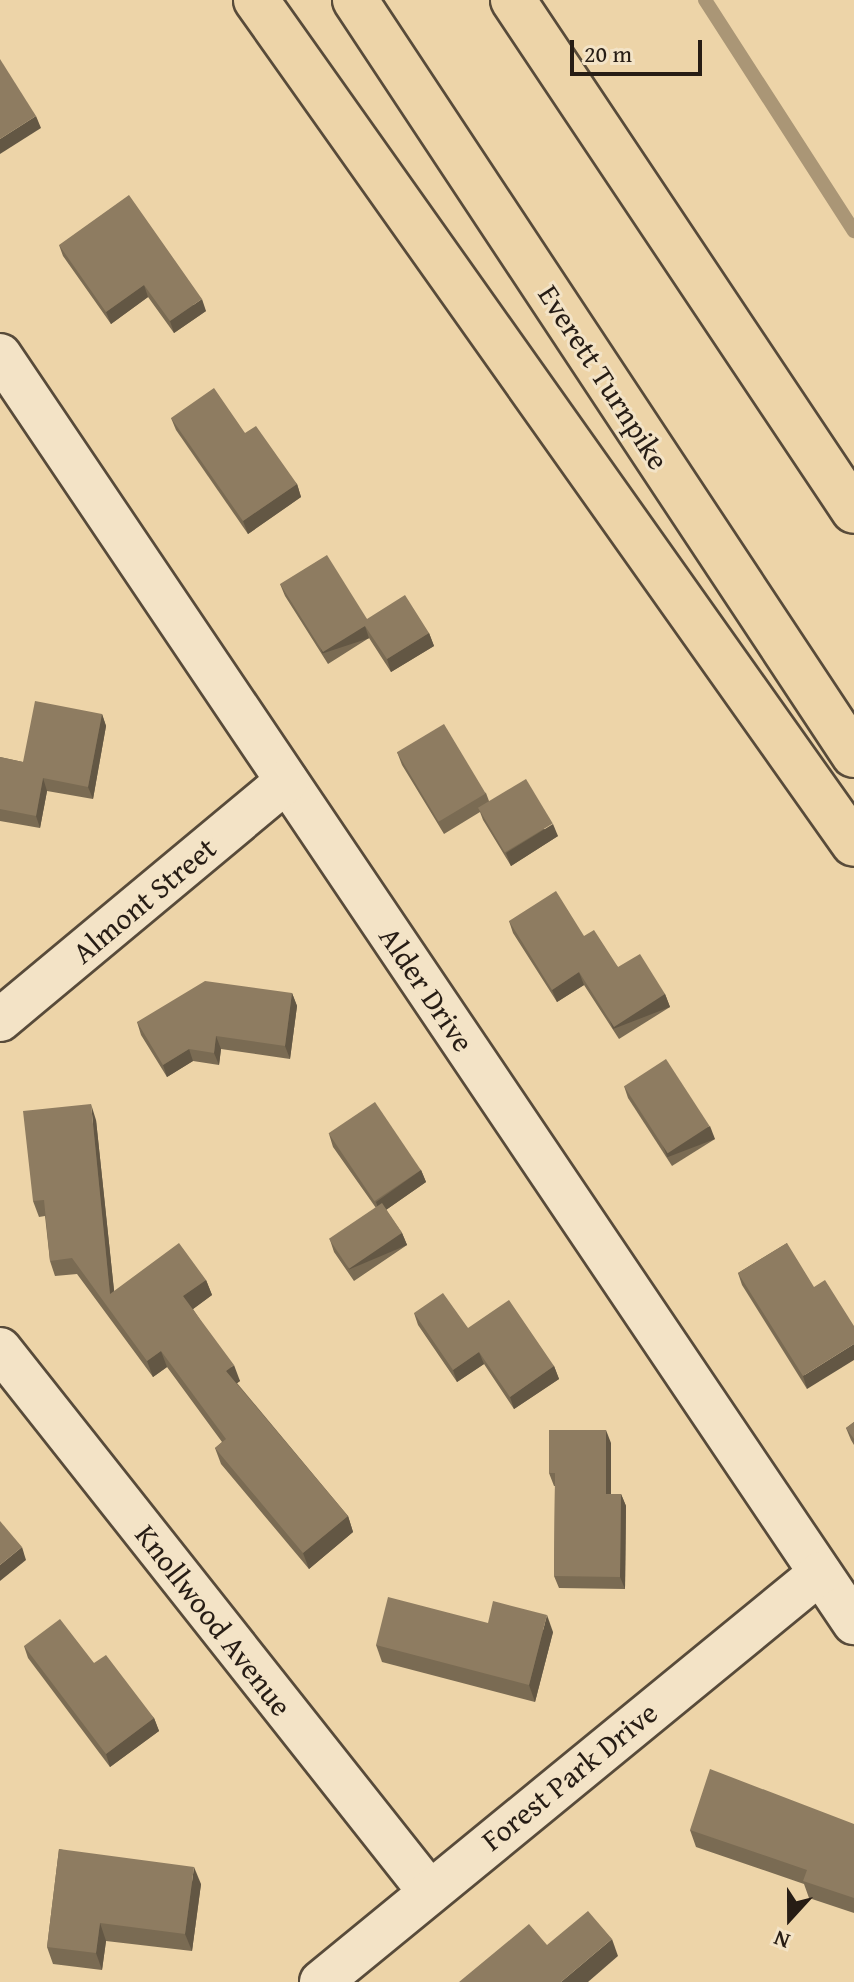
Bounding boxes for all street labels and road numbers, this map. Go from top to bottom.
street label: Everett Turnpike [531,278,677,476]
street label: Almont Street [65,830,223,970]
street label: Alder Drive [372,920,482,1058]
street label: Knollwood Avenue [128,1517,300,1723]
street label: Forest Park Drive [474,1694,664,1858]

